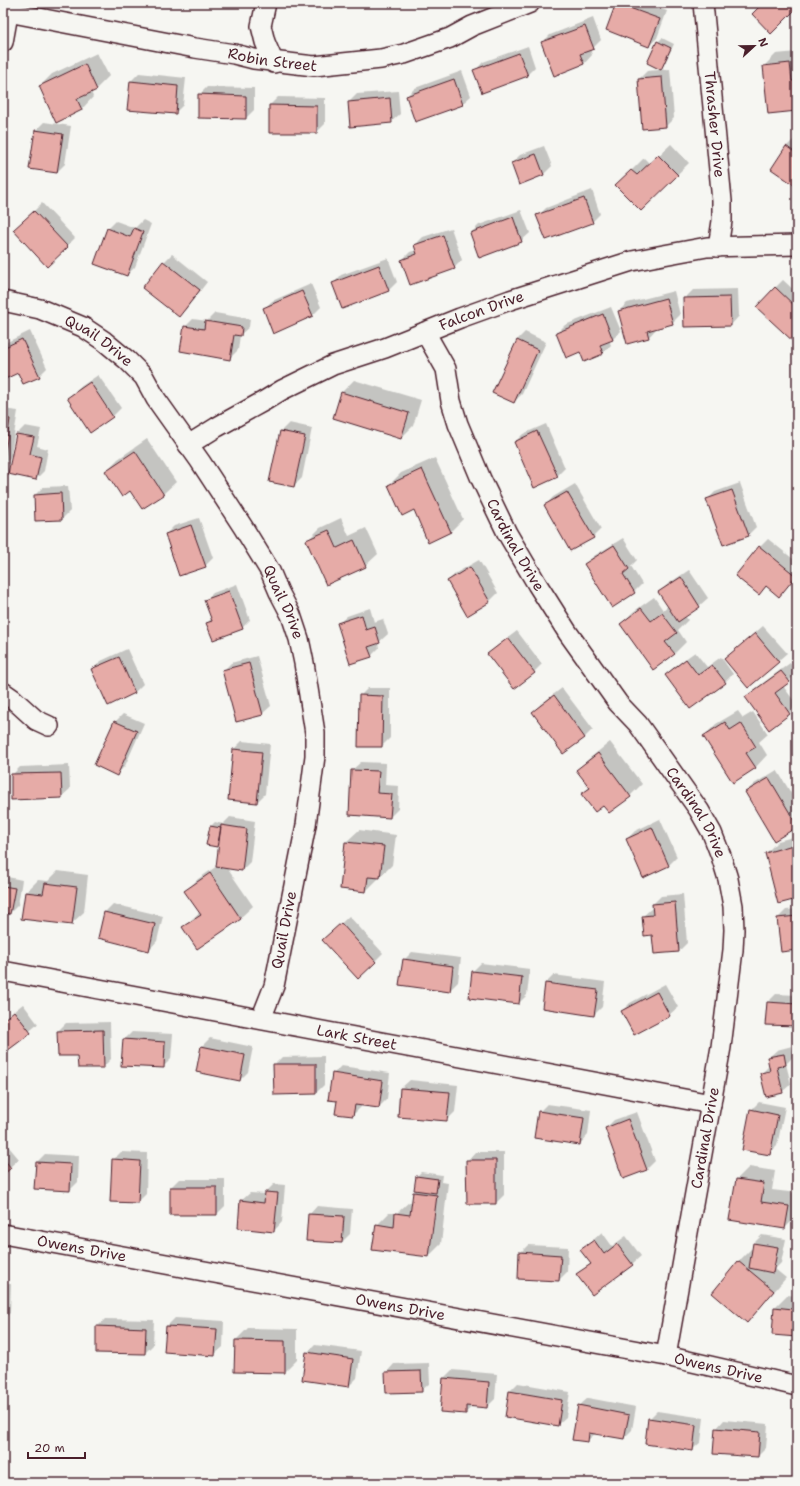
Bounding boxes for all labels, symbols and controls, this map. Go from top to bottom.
north arrow [734,26,774,66]
text: N [754,36,772,50]
street label: Robin Street [227,43,318,76]
street label: Thrasher Drive [700,70,730,179]
street label: Falcon Drive [436,286,526,335]
street label: Quail Drive [61,310,138,371]
street label: Cardinal Drive [482,495,549,595]
street label: Quail Drive [258,561,308,642]
street label: Cardinal Drive [662,763,731,861]
street label: Quail Drive [267,889,301,971]
street label: Lark Street [315,1020,399,1055]
street label: Cardinal Drive [686,1086,724,1190]
street label: Owens Drive [35,1230,128,1267]
street label: Owens Drive [354,1289,447,1325]
street label: Owens Drive [672,1348,765,1388]
scale bar [28,1434,85,1460]
text: 20 m [34,1440,65,1456]

